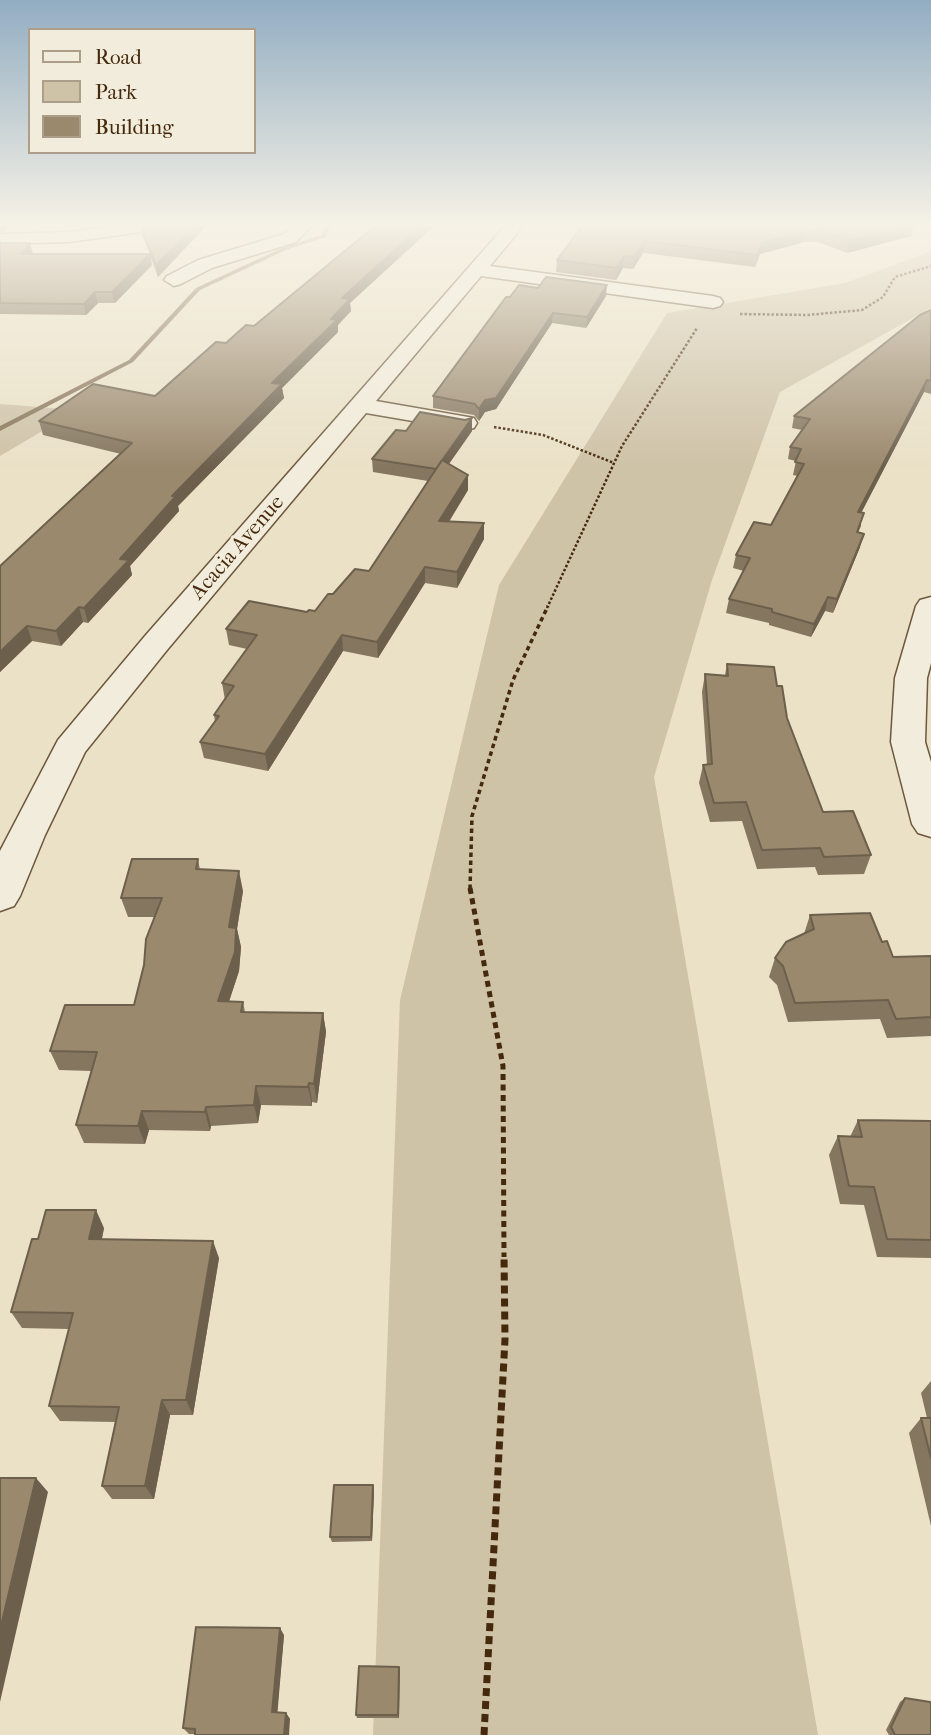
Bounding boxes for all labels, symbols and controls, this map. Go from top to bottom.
legend [28,28,256,154]
text: Road [95,45,142,69]
text: Park [95,80,137,104]
text: Building [95,115,173,139]
street label: Acacia Avenue [186,491,290,605]

